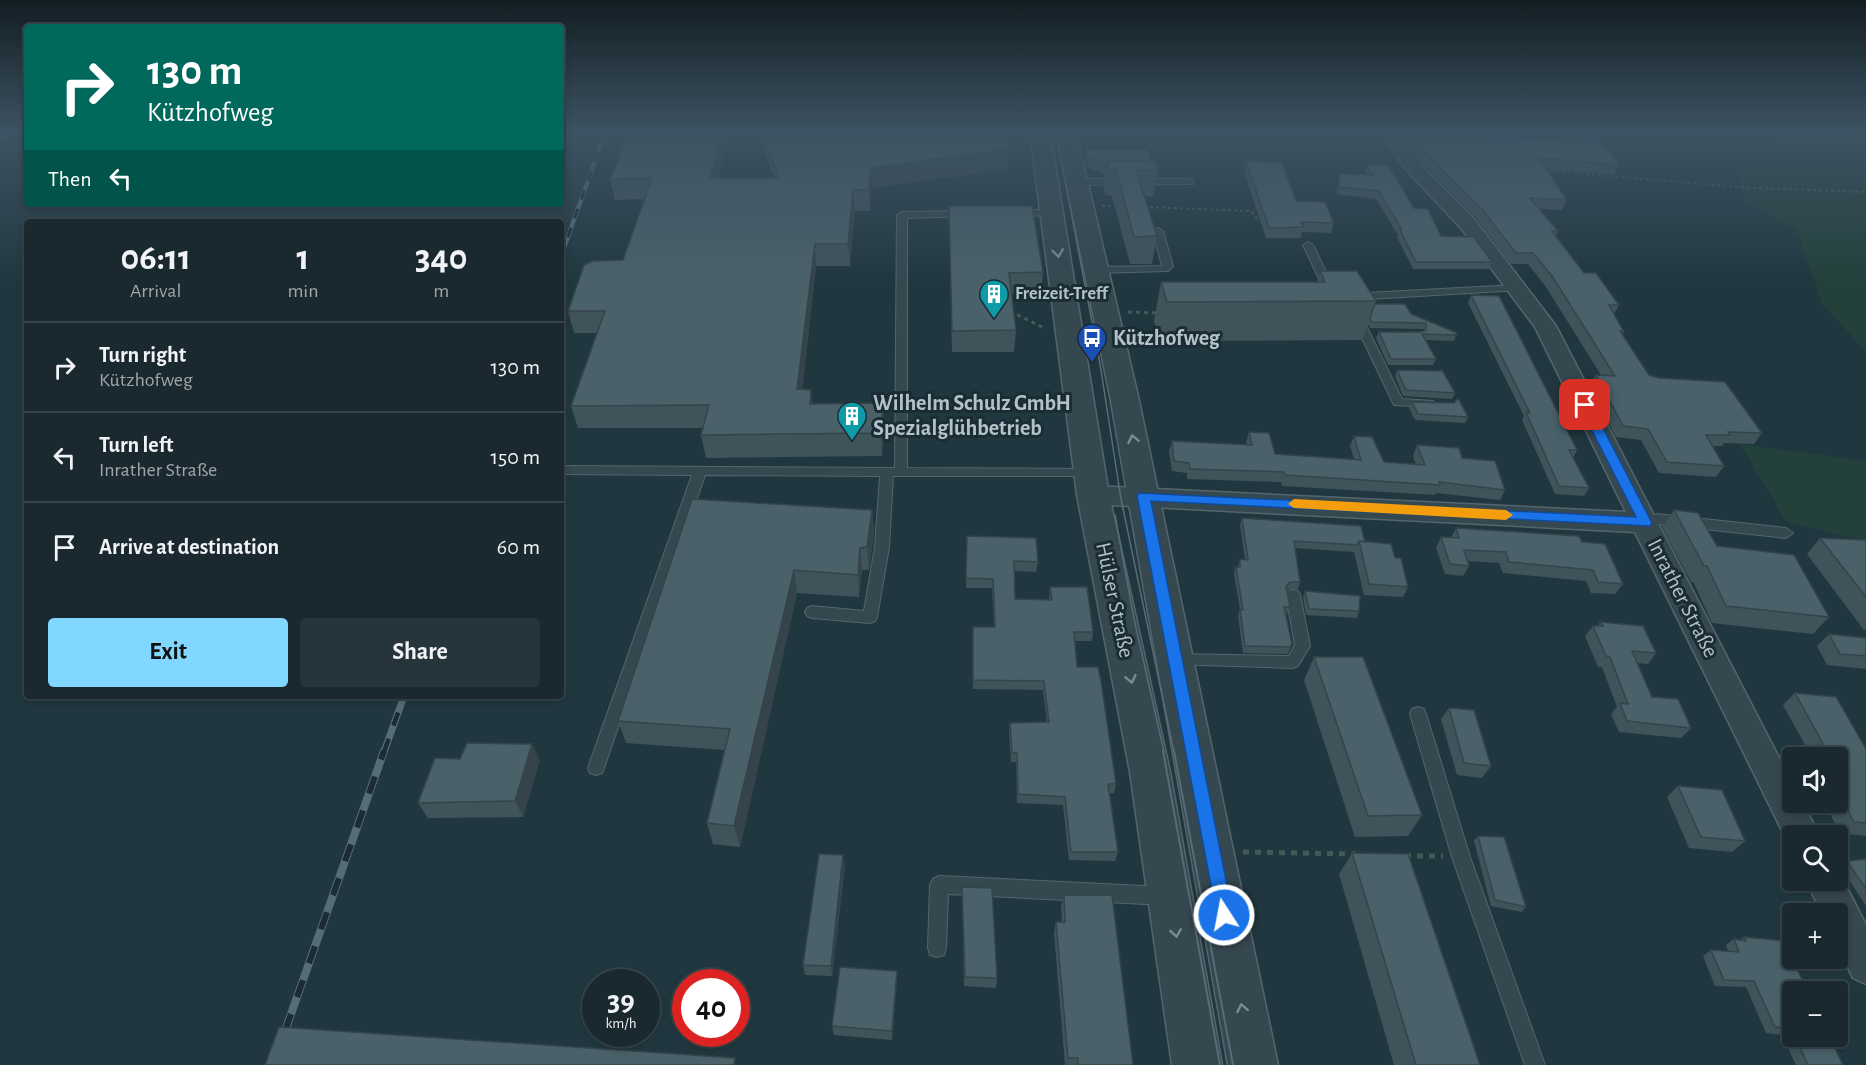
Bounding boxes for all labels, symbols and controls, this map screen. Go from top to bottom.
icon: right [48,48,126,126]
text: 130 m [147,50,242,92]
text: Kützhofweg [147,99,273,126]
icon: left [104,162,137,195]
text: Then [48,168,92,190]
text: 06:11 [121,240,191,276]
text: 1 [296,240,309,276]
text: 340 [415,240,467,276]
one-way arrow [1052,249,1064,258]
building icon: Freizeit-Treff [978,278,1010,320]
text: Arrival [130,281,181,301]
text: min [287,281,319,301]
text: m [433,281,449,301]
place label: Freizeit-Treff [1015,285,1110,303]
bus stop icon: Kützhofweg [1076,322,1108,364]
place label: Kützhofweg [1113,327,1221,349]
text: Turn right [99,344,186,366]
icon: right [48,351,81,384]
text: 130 m [491,356,540,378]
text: Kützhofweg [99,370,193,390]
pin [1559,379,1610,430]
icon: arrive [1568,388,1601,421]
place label: Wilhelm Schulz GmbH Spezialglühbetrieb [873,392,1071,439]
building icon: Wilhelm Schulz GmbH Spezialglühbetrieb [836,400,868,442]
text: Turn left [99,434,173,456]
one-way arrow [1127,434,1140,444]
icon: left [48,441,81,474]
text: 150 m [490,446,540,468]
text: Inrather Straße [99,460,217,480]
icon: arrive [48,531,81,564]
street label: Inrather Straße [1644,535,1722,661]
text: Arrive at destination [99,536,279,558]
text: 60 m [497,536,540,558]
street label: Hülser Straße [1092,540,1138,660]
button: Exit [48,618,288,687]
button: Share [300,618,540,687]
one-way arrow [1124,674,1137,684]
map controls [1782,747,1848,1047]
button: sound [1782,747,1848,813]
button: search [1782,825,1848,891]
position arrow [1192,883,1256,947]
button: + [1782,903,1848,969]
one-way arrow [1169,928,1182,938]
speed limit sign: 40 [672,969,750,1047]
button: − [1782,981,1848,1047]
text: 39 [607,986,635,1016]
one-way arrow [1236,1003,1249,1013]
text: km/h [606,1016,636,1031]

